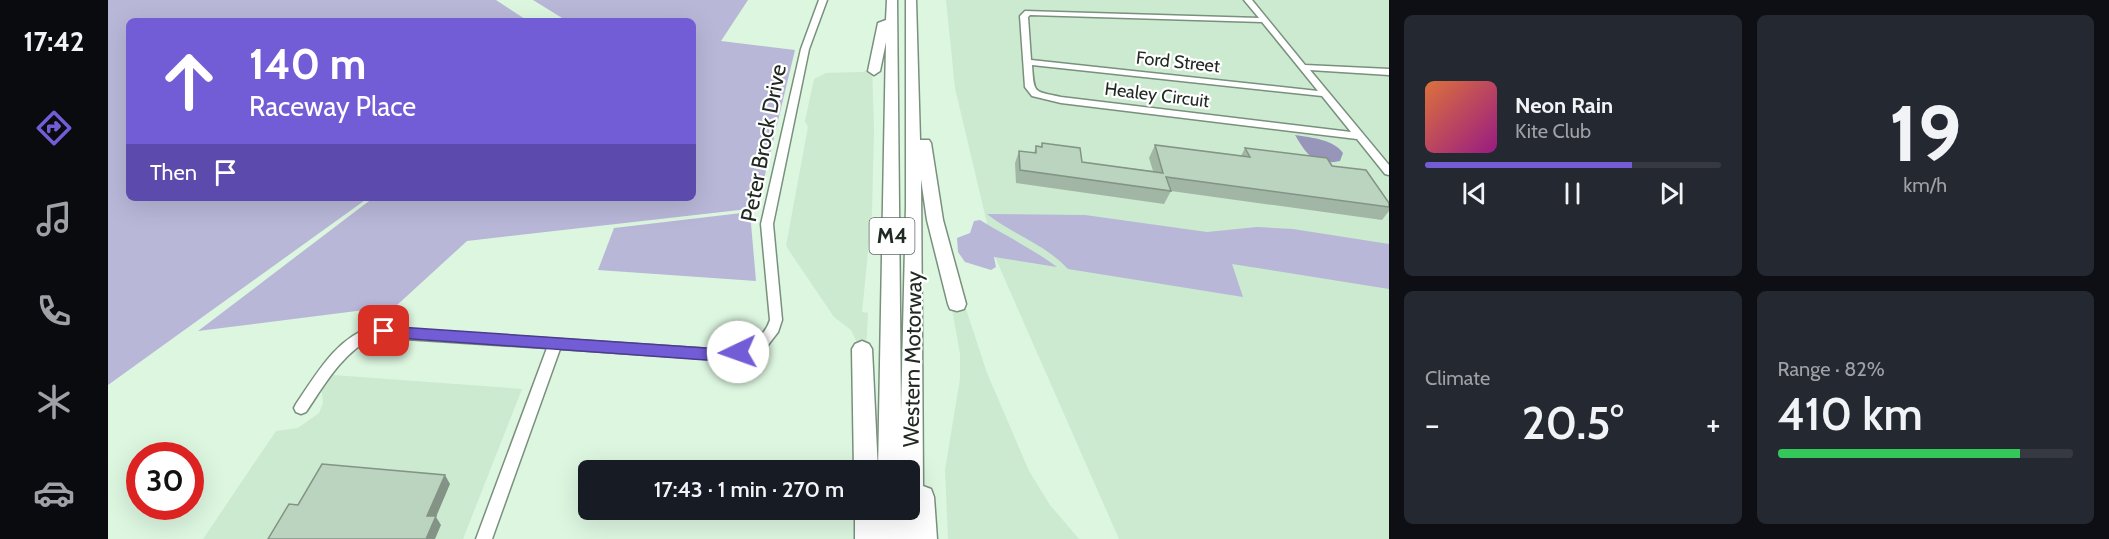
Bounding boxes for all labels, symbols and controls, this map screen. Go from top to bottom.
text: 17:42 [24,25,84,58]
text: 140 m [249,38,366,90]
icon: ahead [150,42,228,120]
street label: Ford Street [1135,47,1221,77]
street label: Peter Brock Drive [735,62,792,224]
street label: Healey Circuit [1103,78,1211,112]
text: 19 [1889,86,1962,181]
text: Raceway Place [249,90,416,123]
text: Neon Rain [1515,92,1613,119]
icon: directions [33,107,75,149]
text: Kite Club [1515,119,1591,143]
icon: arrive [209,156,242,189]
text: Then [150,159,197,186]
text: km/h [1903,173,1947,197]
icon: previous [1458,177,1491,210]
icon: pause [1556,177,1589,210]
icon: next [1655,177,1688,210]
icon: music [33,198,75,240]
road number: M4 [870,218,914,254]
street label: Western Motorway [897,271,928,447]
icon: phone [33,290,75,332]
pin [358,305,409,356]
icon: arrive [367,314,400,347]
position arrow [706,320,770,384]
text: Range · 82% [1778,357,1885,381]
text: Climate [1425,366,1490,390]
icon: climate [33,381,75,423]
text: 410 km [1778,387,1923,441]
text: 20.5° [1522,396,1624,450]
text: − [1425,404,1440,444]
text: + [1706,404,1721,444]
speed limit sign: 30 [126,442,204,520]
icon: car [33,472,75,514]
text: 17:43 · 1 min · 270 m [654,476,844,503]

